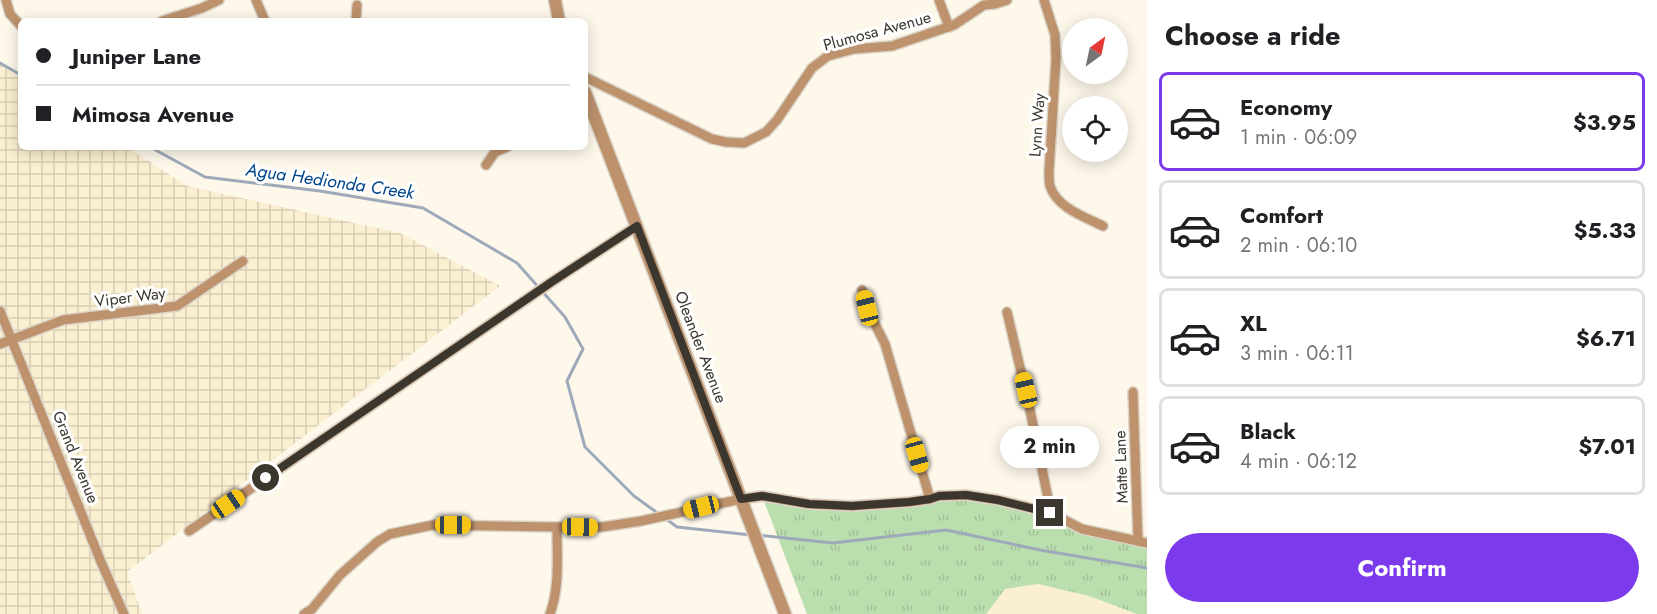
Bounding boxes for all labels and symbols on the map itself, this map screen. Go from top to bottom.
street label: Plumosa Avenue [820,6,934,56]
north arrow [1062,18,1128,84]
street label: Lynn Way [1023,91,1051,158]
water label: Agua Hedionda Creek [243,156,417,206]
street label: Viper Way [93,281,168,313]
street label: Oleander Avenue [669,288,733,406]
car [854,288,880,328]
car [1013,370,1039,410]
street label: Grand Avenue [47,407,105,507]
callout: 2 min [1000,426,1100,468]
street label: Matte Lane [1108,430,1134,504]
car [903,435,931,475]
route start [252,464,279,491]
car [208,486,248,522]
car [681,494,721,520]
route end [1036,499,1063,526]
car [435,516,471,534]
car [562,518,598,536]

